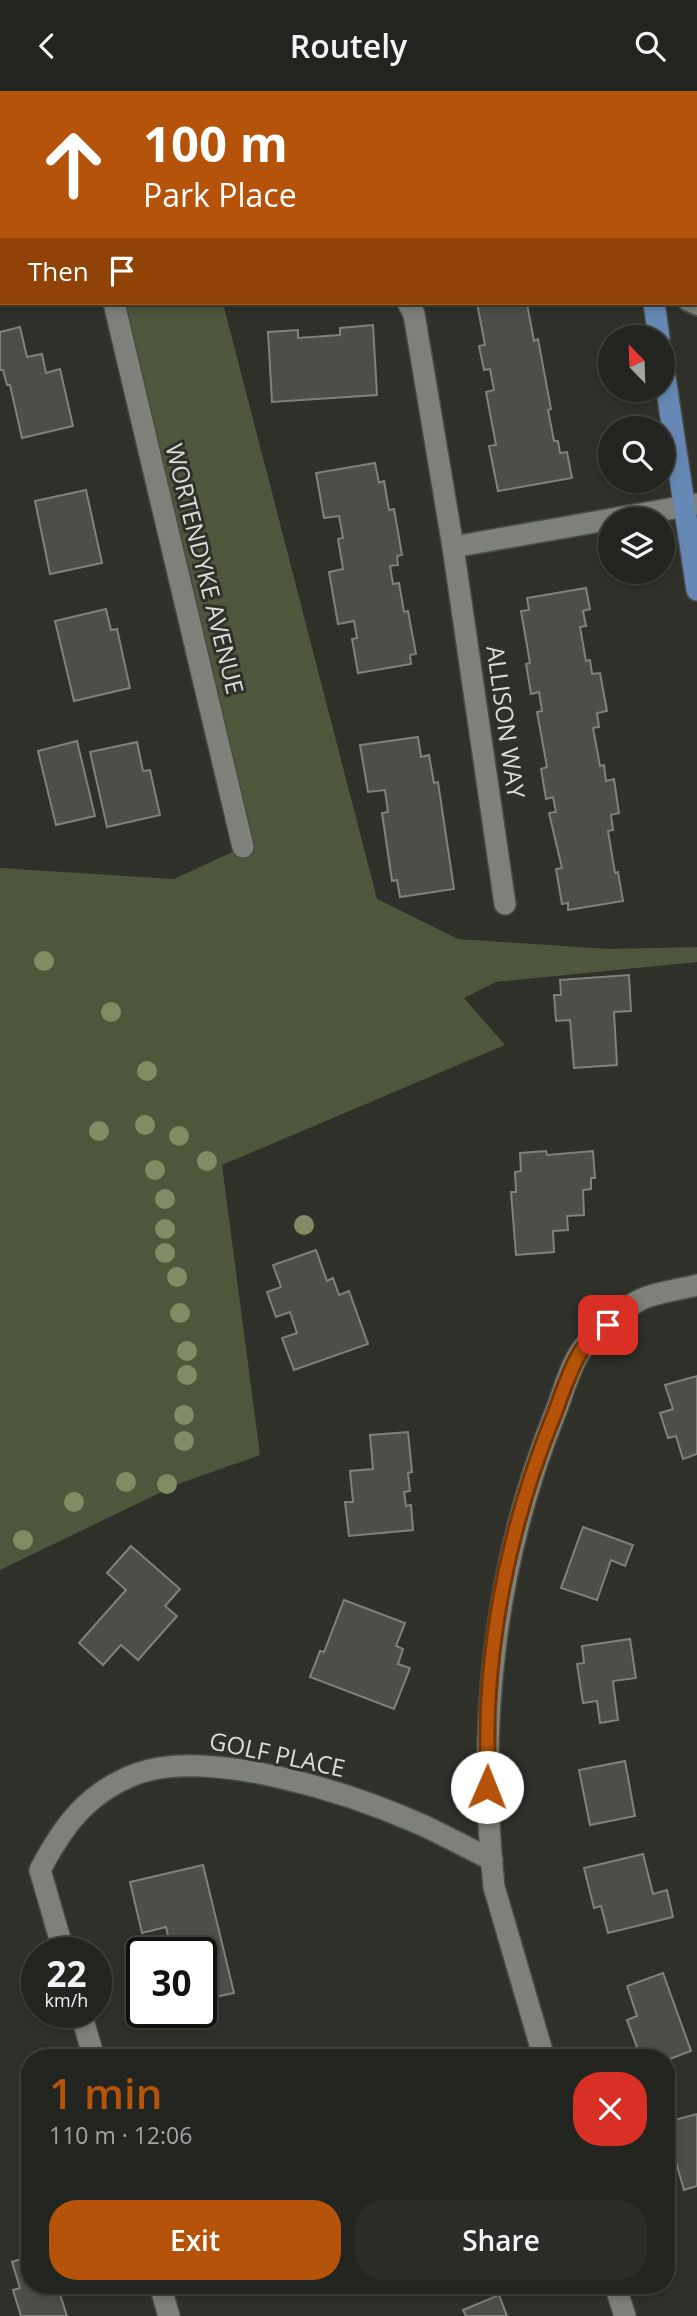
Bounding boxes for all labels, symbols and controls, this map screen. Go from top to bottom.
text: Routely [290,24,407,67]
icon: back [28,27,66,65]
icon: search [631,27,669,65]
text: 100 m [143,110,288,176]
icon: ahead [28,119,119,210]
text: Park Place [143,173,297,216]
icon: arrive [103,252,141,290]
text: Then [28,253,89,289]
north arrow [598,325,676,403]
map controls [598,325,675,584]
button: search [598,416,675,493]
street label: WORTENDYKE AVENUE [158,440,253,697]
button: layers [598,507,675,584]
street label: ALLISON WAY [479,643,534,801]
pin [578,1295,638,1355]
icon: arrive [589,1306,627,1344]
street label: GOLF PLACE [206,1723,348,1784]
position arrow [450,1750,524,1824]
speed limit sign: 30 [126,1937,217,2028]
text: 22 [46,1950,87,1997]
text: km/h [45,1988,88,2012]
text: 1 min [49,2064,162,2121]
button: close [573,2072,647,2146]
text: 110 m · 12:06 [49,2119,192,2151]
button: Exit [49,2200,341,2280]
button: Share [355,2200,647,2280]

